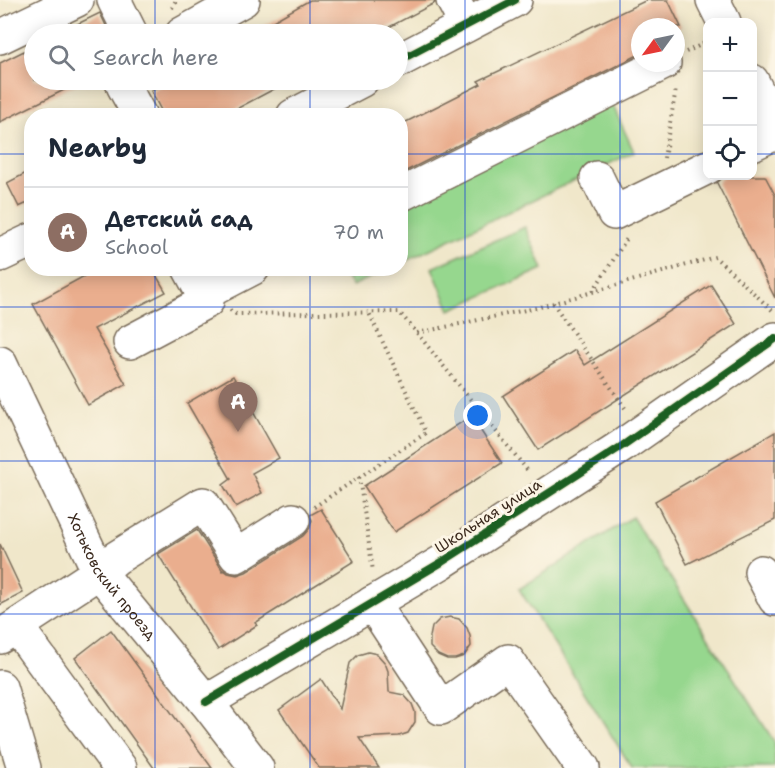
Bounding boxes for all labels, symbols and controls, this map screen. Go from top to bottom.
north arrow [631,18,685,72]
map controls [703,18,757,180]
button: + [703,18,757,72]
search box [24,24,408,90]
icon: search [45,41,78,74]
text: Search here [93,43,219,72]
button: − [703,72,757,126]
button: locate [703,126,757,180]
text: Nearby [48,130,147,165]
text: Детский сад [105,205,253,234]
text: A [60,219,75,245]
text: 70 m [332,219,384,245]
text: School [105,234,168,260]
pin: A [218,382,258,432]
your location [463,401,492,430]
street label: Школьная улица [431,474,546,558]
street label: Хотьковский проезд [63,510,161,645]

